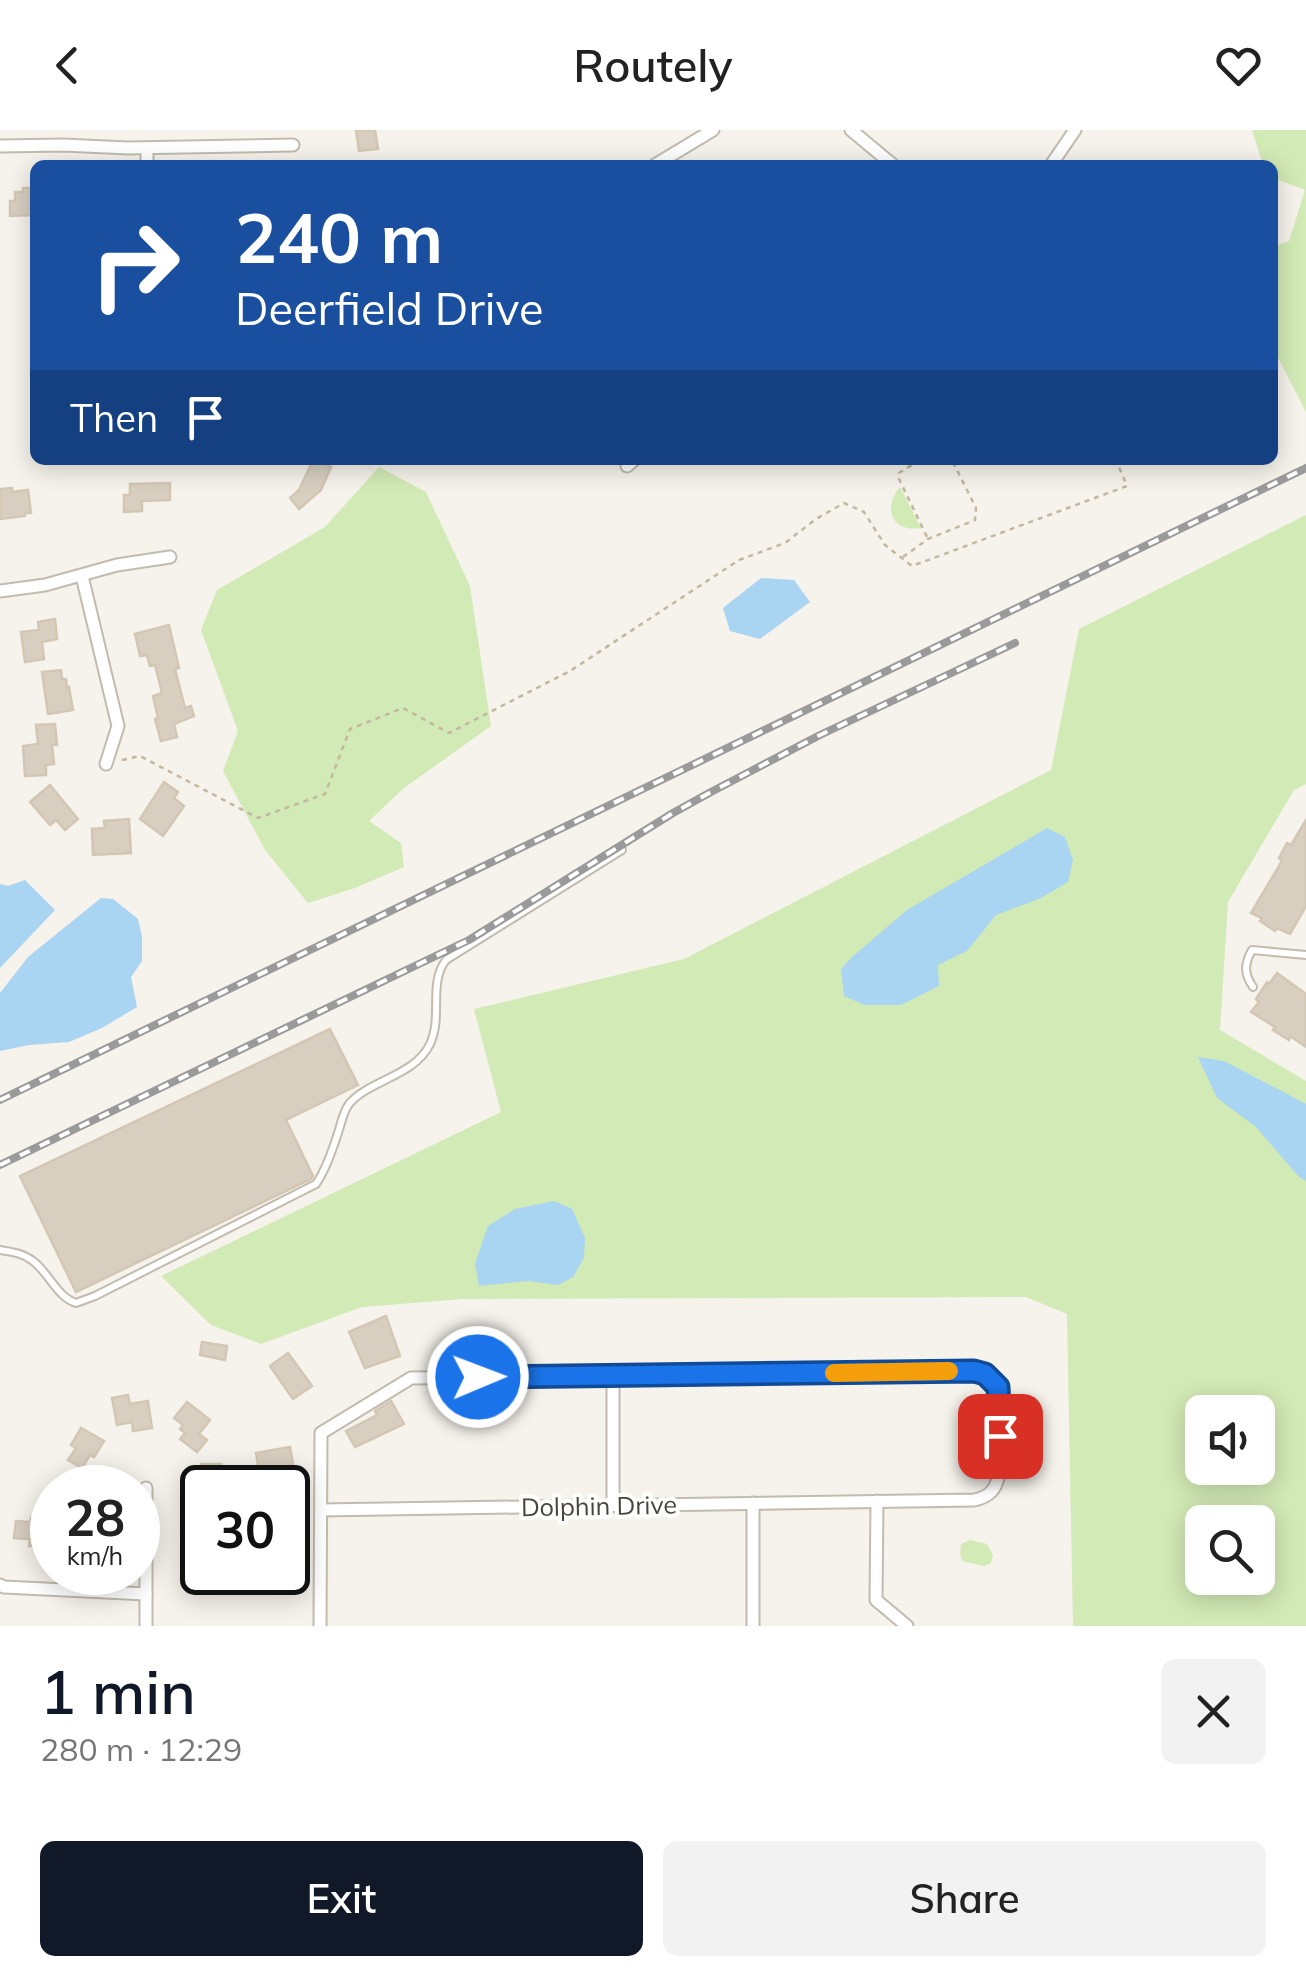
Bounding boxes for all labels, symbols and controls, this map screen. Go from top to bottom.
text: Routely [573,37,733,93]
icon: back [40,38,95,93]
icon: heart [1211,38,1266,93]
text: 240 m [235,193,443,281]
icon: right [70,200,200,330]
text: Deerfield Drive [235,280,544,336]
icon: arrive [178,390,233,445]
text: Then [70,394,158,442]
position arrow [426,1325,530,1429]
pin [958,1394,1043,1479]
map controls [1185,1395,1275,1595]
button: sound [1185,1395,1275,1485]
icon: arrive [973,1409,1028,1464]
speed limit sign: 30 [180,1465,310,1595]
text: 28 [65,1486,125,1549]
street label: Dolphin Drive [521,1489,677,1522]
button: search [1185,1505,1275,1595]
text: km/h [67,1540,123,1571]
text: 1 min [40,1654,196,1729]
button: close [1161,1659,1266,1764]
text: 280 m · 12:29 [40,1729,242,1769]
button: Exit [40,1841,643,1956]
button: Share [663,1841,1266,1956]

